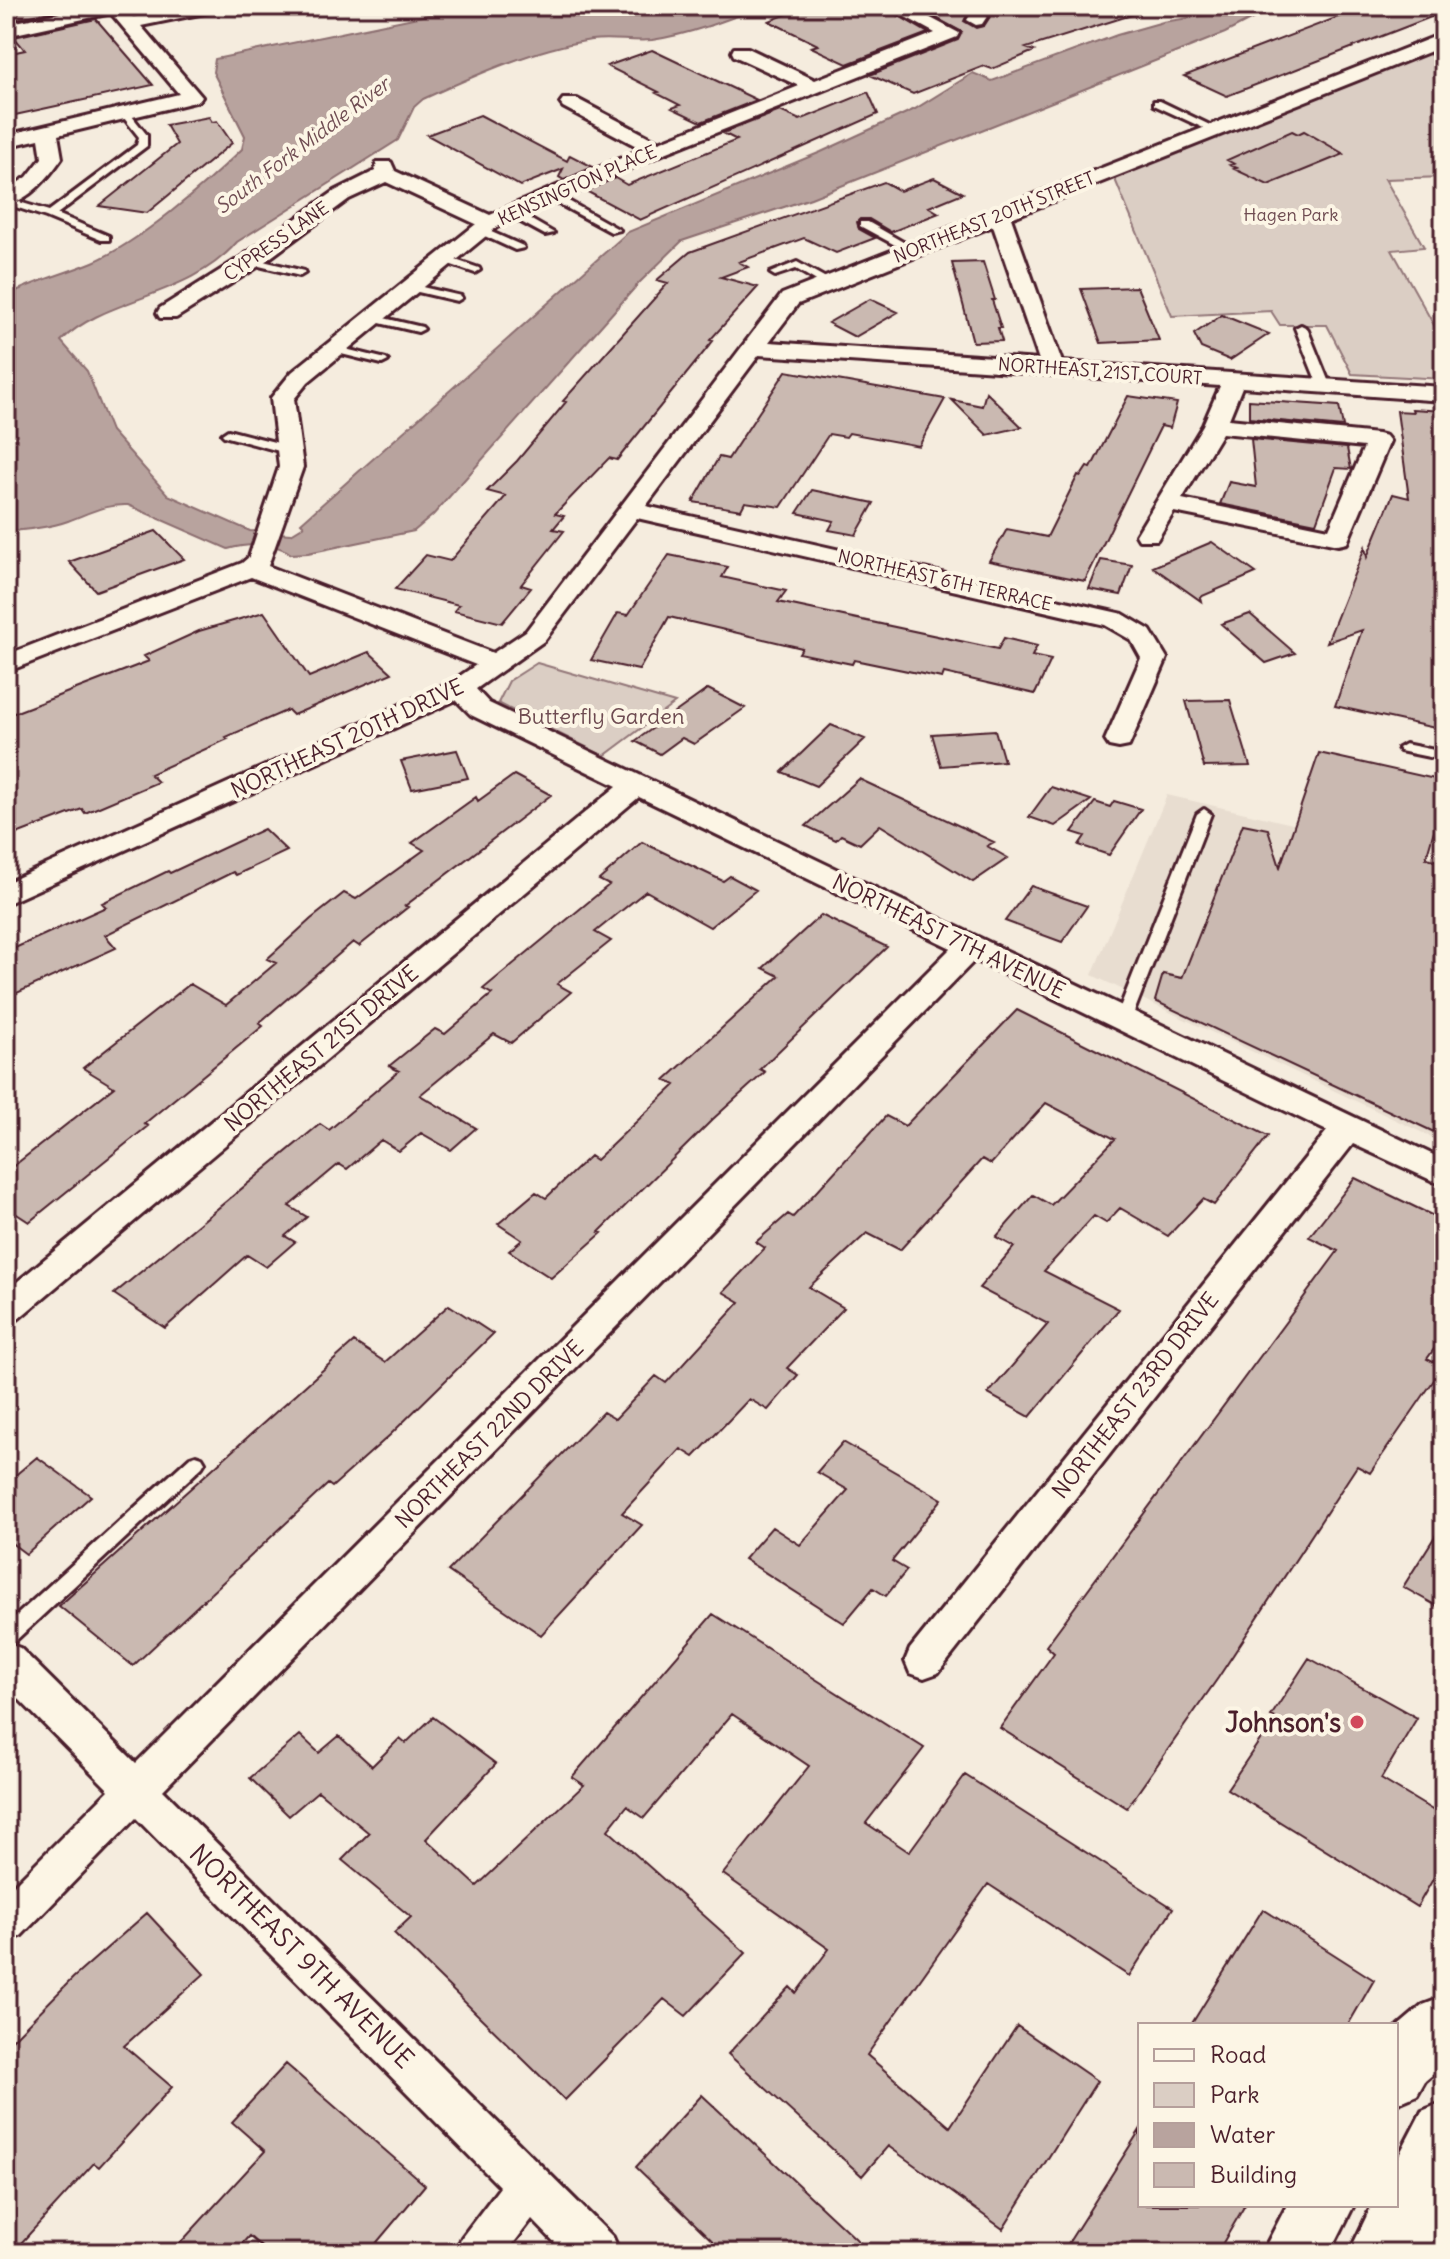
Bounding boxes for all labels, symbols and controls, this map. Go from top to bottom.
water label: South Fork Middle River [210,70,396,219]
street label: KENSINGTON PLACE [494,140,660,230]
street label: NORTHEAST 20TH STREET [890,166,1098,268]
street label: CYPRESS LANE [219,196,333,286]
park label: Hagen Park [1244,203,1338,226]
street label: NORTHEAST 21ST COURT [997,352,1203,390]
street label: NORTHEAST 6TH TERRACE [836,544,1054,616]
street label: NORTHEAST 20TH DRIVE [226,672,468,804]
park label: Butterfly Garden [517,702,685,730]
street label: NORTHEAST 7TH AVENUE [828,867,1070,1005]
street label: NORTHEAST 21ST DRIVE [218,959,424,1137]
street label: NORTHEAST 23RD DRIVE [1046,1286,1224,1504]
street label: NORTHEAST 22ND DRIVE [389,1334,589,1534]
place label: Johnson's [1225,1706,1341,1739]
marker: Johnson's [1348,1713,1366,1731]
street label: NORTHEAST 9TH AVENUE [183,1837,421,2075]
legend [1138,2023,1398,2207]
text: Road [1210,2039,1266,2069]
text: Park [1210,2079,1260,2109]
text: Water [1210,2119,1275,2149]
text: Building [1210,2159,1297,2189]

